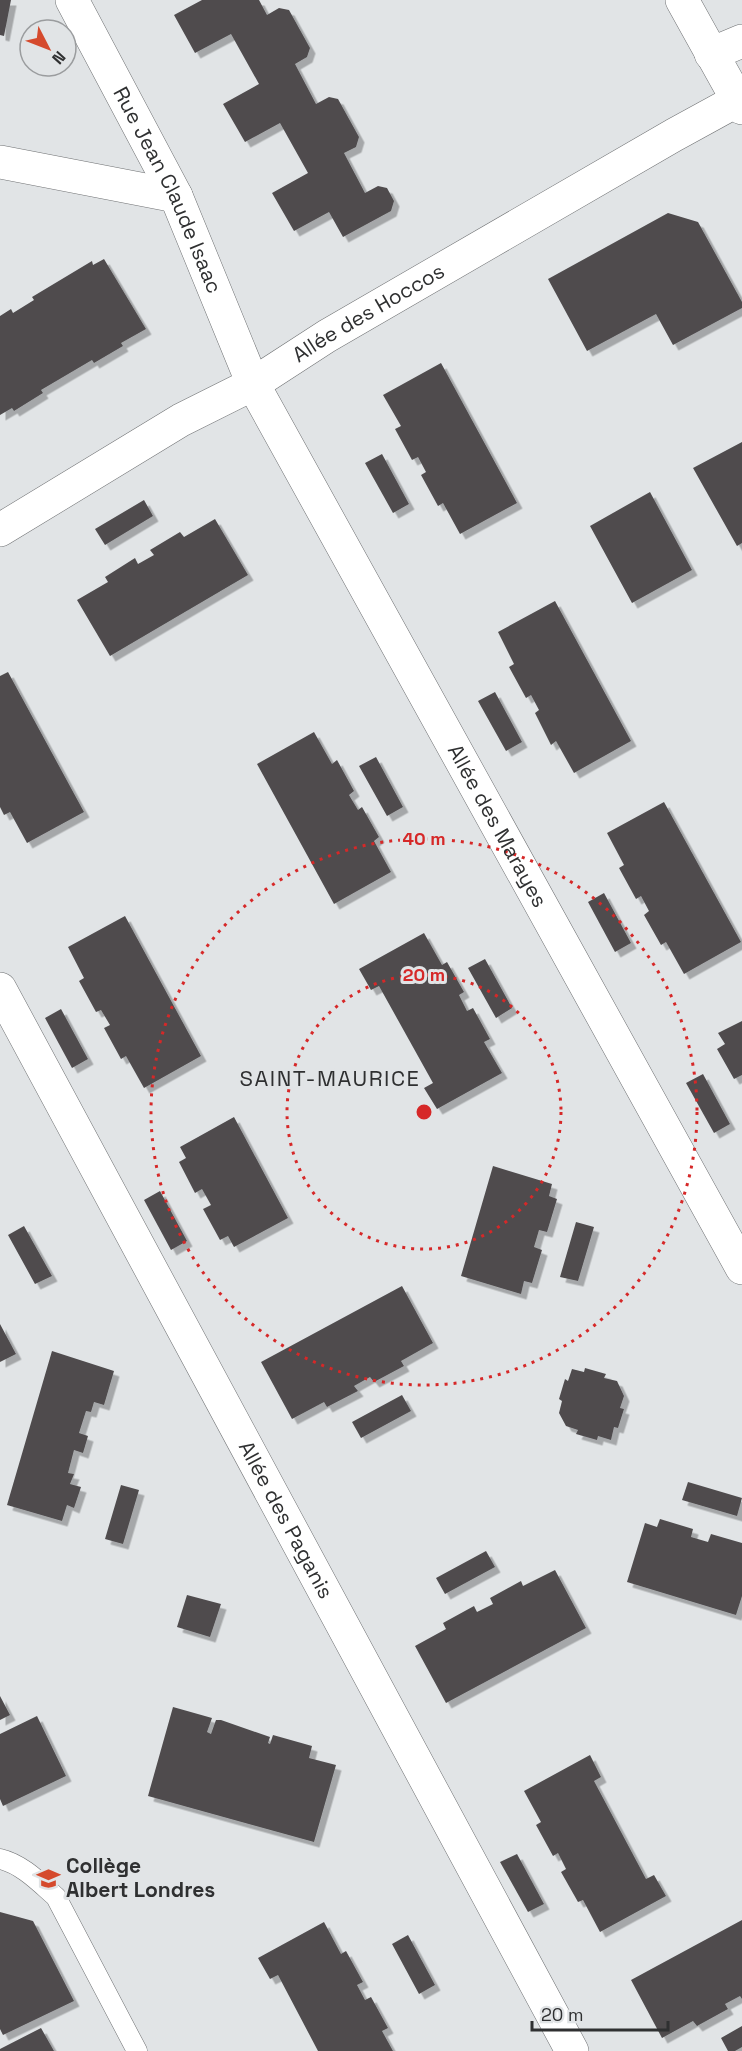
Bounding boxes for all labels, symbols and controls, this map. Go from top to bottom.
north arrow [18,18,78,78]
text: N [47,47,70,69]
street label: Rue Jean Claude Isaac [107,82,228,297]
street label: Allée des Hoccos [287,257,449,368]
street label: Allée des Marayes [442,739,554,912]
text: 40 m [402,827,446,850]
text: 20 m [403,963,445,986]
district label: SAINT-MAURICE [240,1064,420,1092]
centre of rings [414,1102,434,1122]
street label: Allée des Paganis [233,1436,340,1603]
place label: Collège Albert Londres [66,1852,215,1903]
school or university icon: Collège Albert Londres [35,1865,61,1891]
scale bar [532,1994,668,2032]
text: 20 m [541,2003,584,2026]

